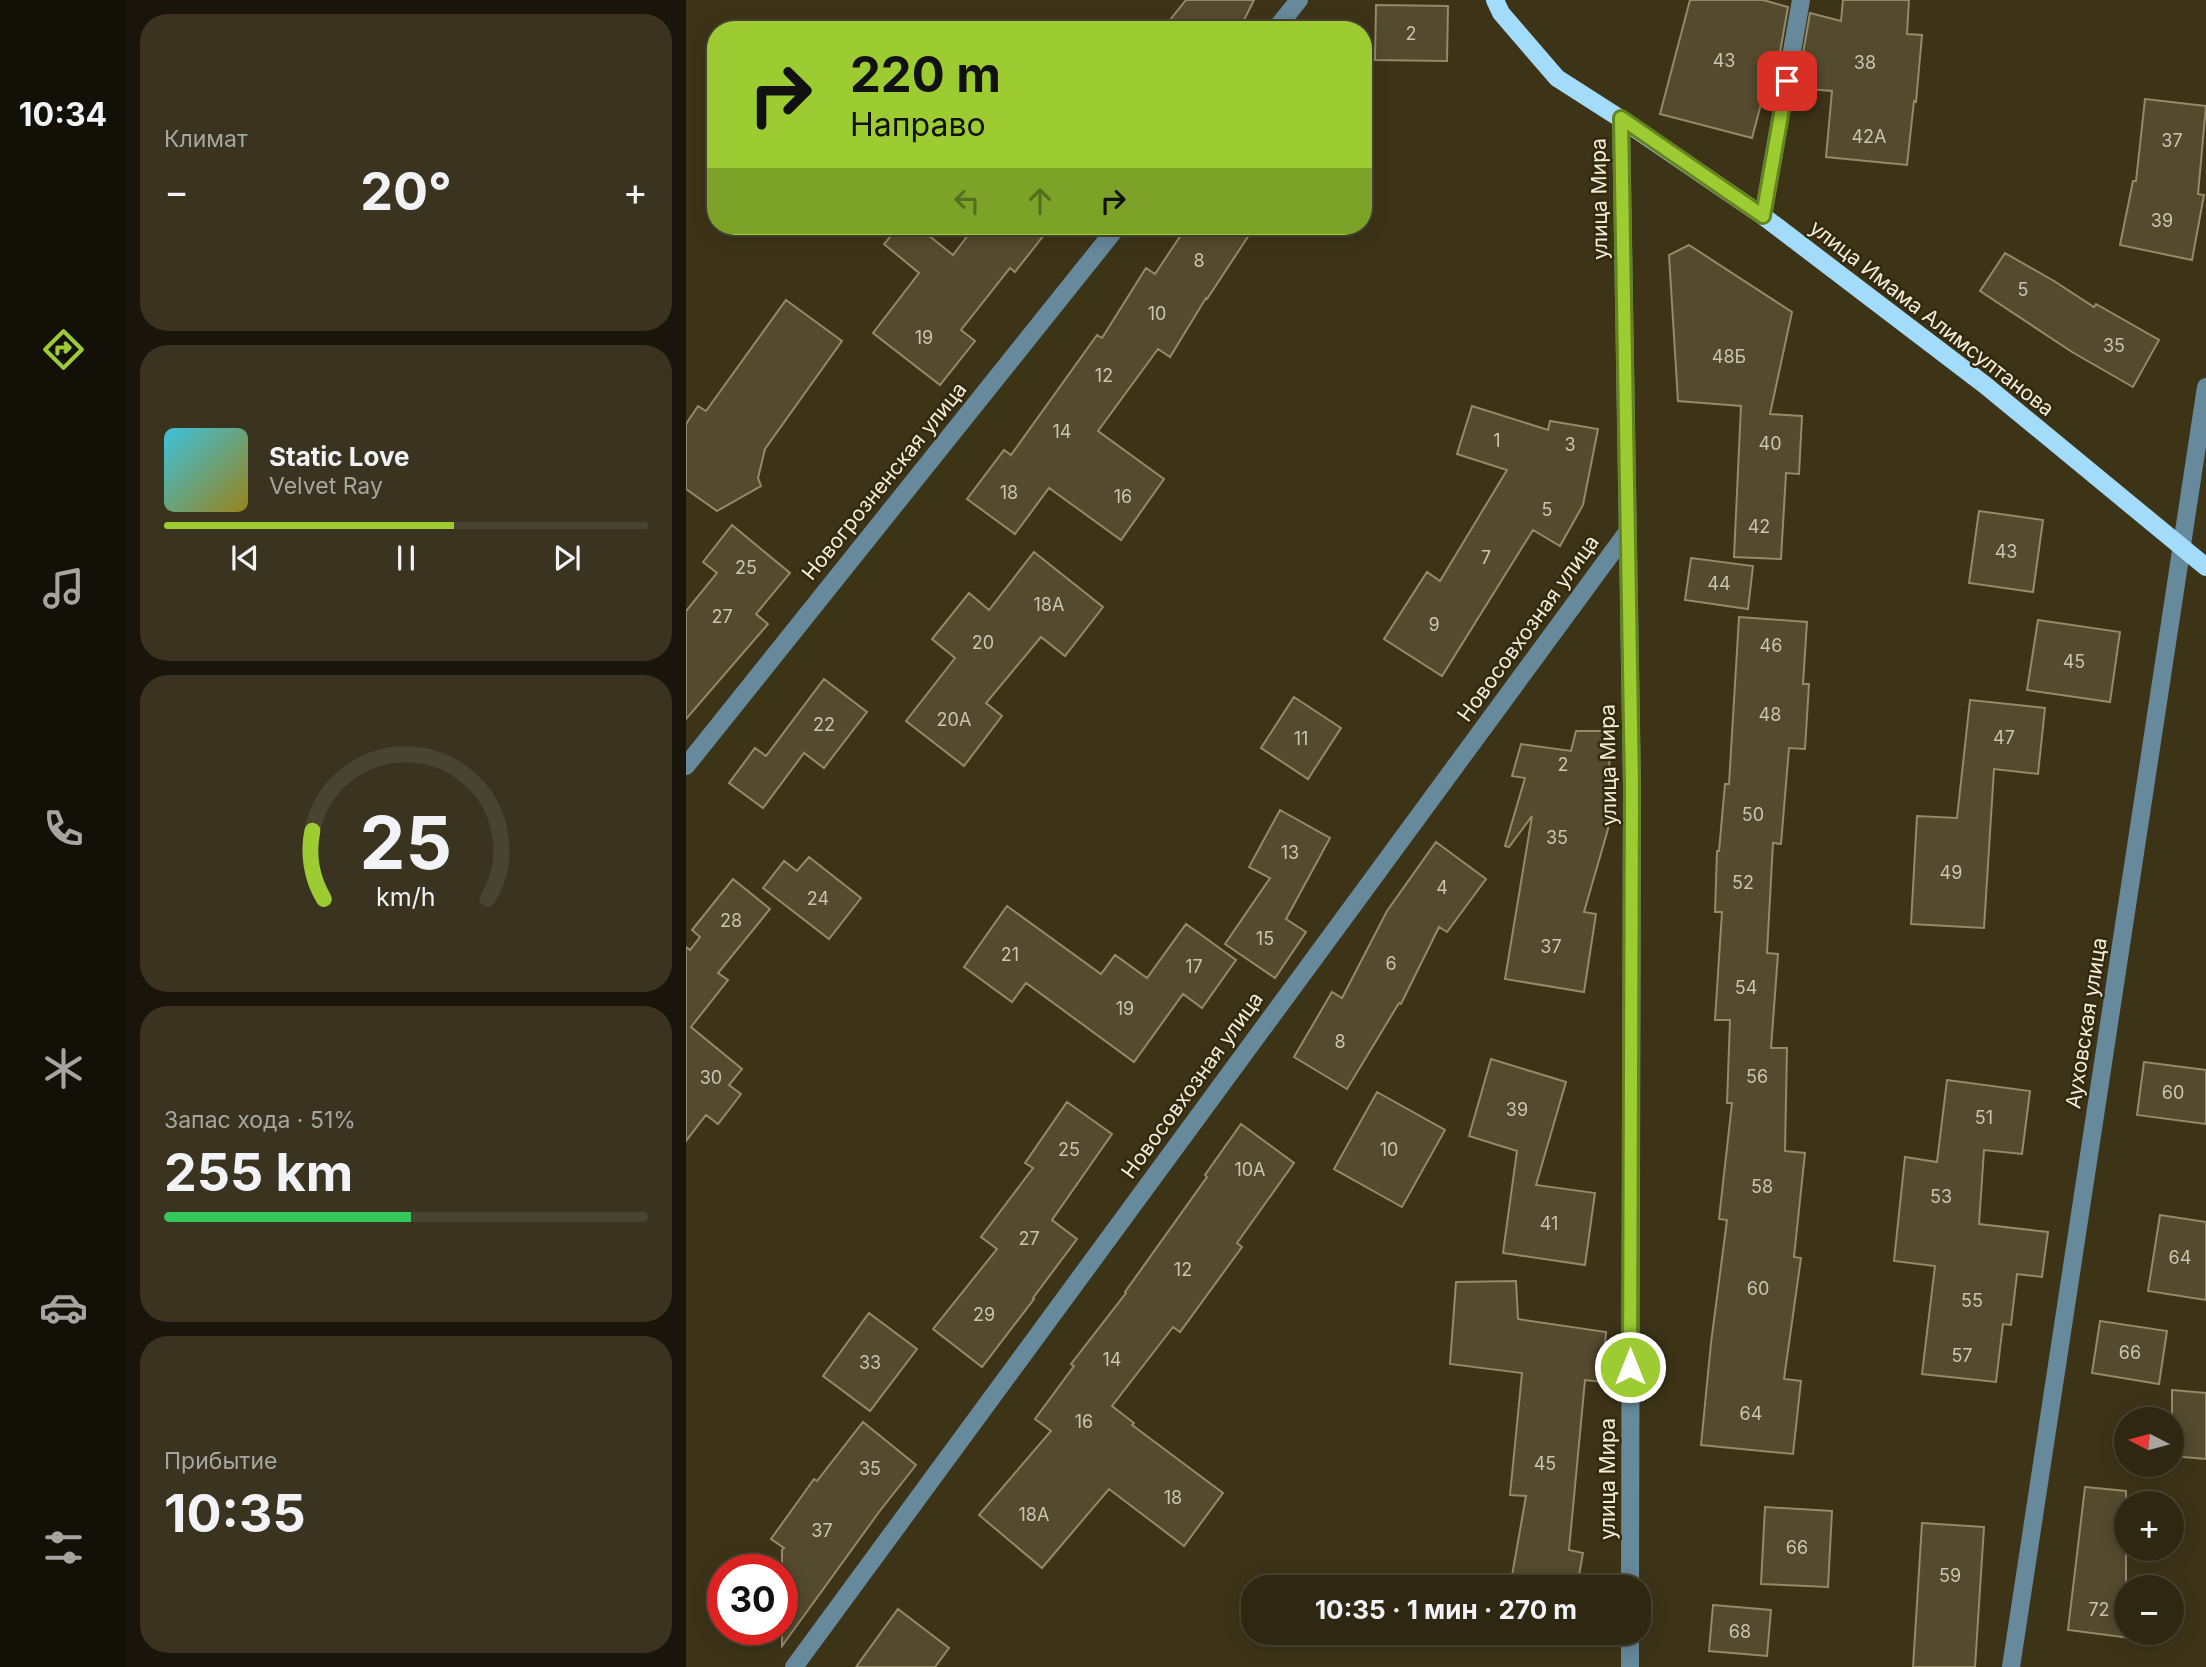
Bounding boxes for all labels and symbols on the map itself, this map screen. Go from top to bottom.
house number: 2 [1406,23,1416,44]
house number: 43 [1713,50,1735,71]
pin [1757,51,1817,111]
house number: 38 [1854,52,1876,73]
house number: 42А [1851,126,1887,147]
house number: 37 [2161,130,2183,151]
street label: улица Мира [1585,138,1613,260]
house number: 39 [2151,210,2173,231]
street label: улица Имама Алимсултанова [1805,215,2059,421]
house number: 8 [1193,250,1205,271]
house number: 5 [2018,279,2028,300]
house number: 10 [1148,303,1166,324]
house number: 19 [915,327,933,348]
house number: 35 [2103,335,2125,356]
house number: 48Б [1712,346,1746,367]
house number: 12 [1095,365,1113,386]
street label: Новогрозненская улица [796,377,972,585]
house number: 14 [1053,421,1071,442]
house number: 1 [1493,430,1501,451]
house number: 40 [1759,433,1781,454]
house number: 3 [1564,434,1576,455]
house number: 18 [1000,482,1018,503]
house number: 16 [1114,486,1132,507]
house number: 5 [1542,499,1552,520]
house number: 42 [1748,516,1770,537]
street label: Новосовхозная улица [1452,530,1604,726]
house number: 43 [1995,541,2017,562]
house number: 7 [1481,547,1491,568]
house number: 25 [735,557,757,578]
house number: 44 [1707,573,1731,594]
house number: 18А [1034,594,1064,615]
house number: 27 [711,606,733,627]
house number: 9 [1428,614,1440,635]
house number: 20 [972,632,994,653]
house number: 46 [1760,635,1782,656]
house number: 45 [2063,651,2085,672]
street label: улица Мира [1594,704,1622,826]
house number: 48 [1759,704,1781,725]
house number: 20А [937,709,971,730]
house number: 22 [813,714,835,735]
house number: 47 [1993,727,2015,748]
house number: 11 [1294,728,1308,749]
house number: 2 [1558,754,1568,775]
house number: 50 [1742,804,1764,825]
house number: 35 [1546,827,1568,848]
house number: 13 [1281,842,1299,863]
house number: 49 [1940,862,1962,883]
house number: 52 [1732,872,1754,893]
house number: 4 [1436,877,1448,898]
house number: 24 [807,888,829,909]
house number: 28 [720,910,742,931]
house number: 15 [1256,928,1274,949]
house number: 37 [1540,936,1562,957]
street label: Ауховская улица [2060,936,2112,1110]
house number: 21 [1001,944,1019,965]
house number: 6 [1385,953,1397,974]
house number: 17 [1185,956,1203,977]
house number: 54 [1735,977,1757,998]
street label: Новосовхозная улица [1116,987,1268,1183]
house number: 19 [1116,998,1134,1019]
house number: 8 [1334,1031,1346,1052]
house number: 56 [1746,1066,1768,1087]
house number: 30 [700,1067,722,1088]
house number: 60 [2162,1082,2184,1103]
house number: 39 [1506,1099,1528,1120]
house number: 51 [1975,1107,1993,1128]
house number: 25 [1058,1139,1080,1160]
house number: 10 [1380,1139,1398,1160]
house number: 10А [1234,1159,1266,1180]
house number: 58 [1751,1176,1773,1197]
house number: 53 [1930,1186,1952,1207]
house number: 41 [1540,1213,1558,1234]
house number: 27 [1018,1228,1040,1249]
house number: 64 [2169,1247,2191,1268]
house number: 12 [1174,1259,1192,1280]
house number: 60 [1747,1278,1769,1299]
house number: 55 [1961,1290,1983,1311]
house number: 29 [973,1304,995,1325]
position arrow [1593,1330,1667,1404]
house number: 66 [2119,1342,2141,1363]
house number: 57 [1951,1345,1973,1366]
house number: 14 [1103,1349,1121,1370]
house number: 33 [859,1352,881,1373]
house number: 64 [1740,1403,1762,1424]
north arrow [2114,1407,2184,1477]
house number: 16 [1075,1411,1093,1432]
street label: улица Мира [1595,1418,1620,1540]
house number: 45 [1534,1453,1556,1474]
house number: 35 [859,1458,881,1479]
house number: 18 [1164,1487,1182,1508]
house number: 18А [1019,1504,1049,1525]
house number: 37 [811,1520,833,1541]
house number: 66 [1786,1537,1808,1558]
speed limit sign: 30 [707,1554,798,1645]
house number: 59 [1939,1565,1961,1586]
house number: 72 [2088,1599,2110,1620]
house number: 68 [1729,1621,1751,1642]

